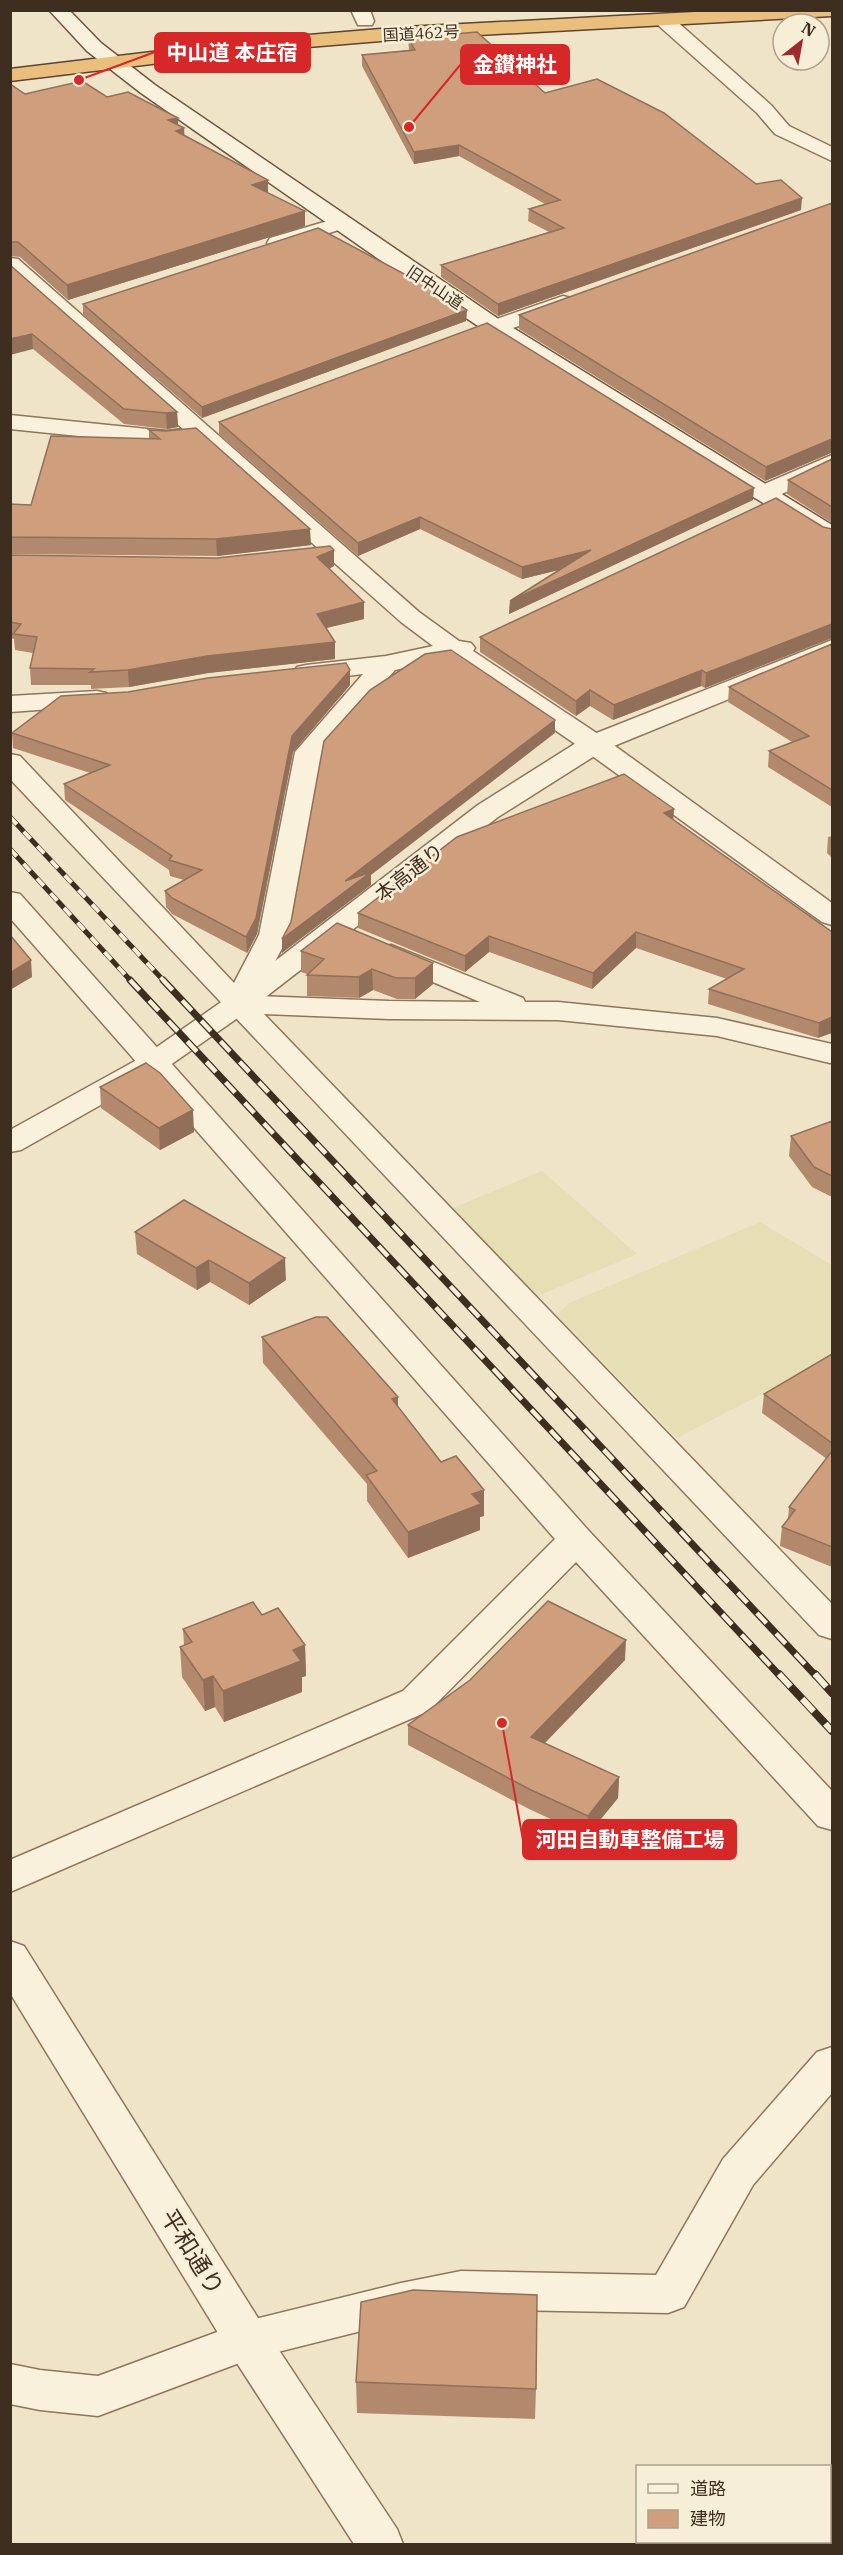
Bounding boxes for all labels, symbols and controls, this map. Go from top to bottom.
north arrow [771,12,831,72]
text: N [798,17,819,41]
street label: 国道462号 [382,21,460,45]
callout: 中山道 本庄宿 [155,33,310,72]
text: 中山道 本庄宿 [167,38,297,66]
callout: 金鑚神社 [461,45,569,84]
text: 金鑚神社 [473,50,557,78]
street label: 旧中山道 [403,261,467,313]
street label: 本高通り [369,837,449,907]
callout: 河田自動車整備工場 [523,1820,736,1859]
text: 河田自動車整備工場 [536,1825,725,1853]
street label: 平和通り [154,2203,232,2301]
legend [636,2465,831,2543]
text: 道路 [690,2477,726,2500]
text: 建物 [690,2507,726,2530]

